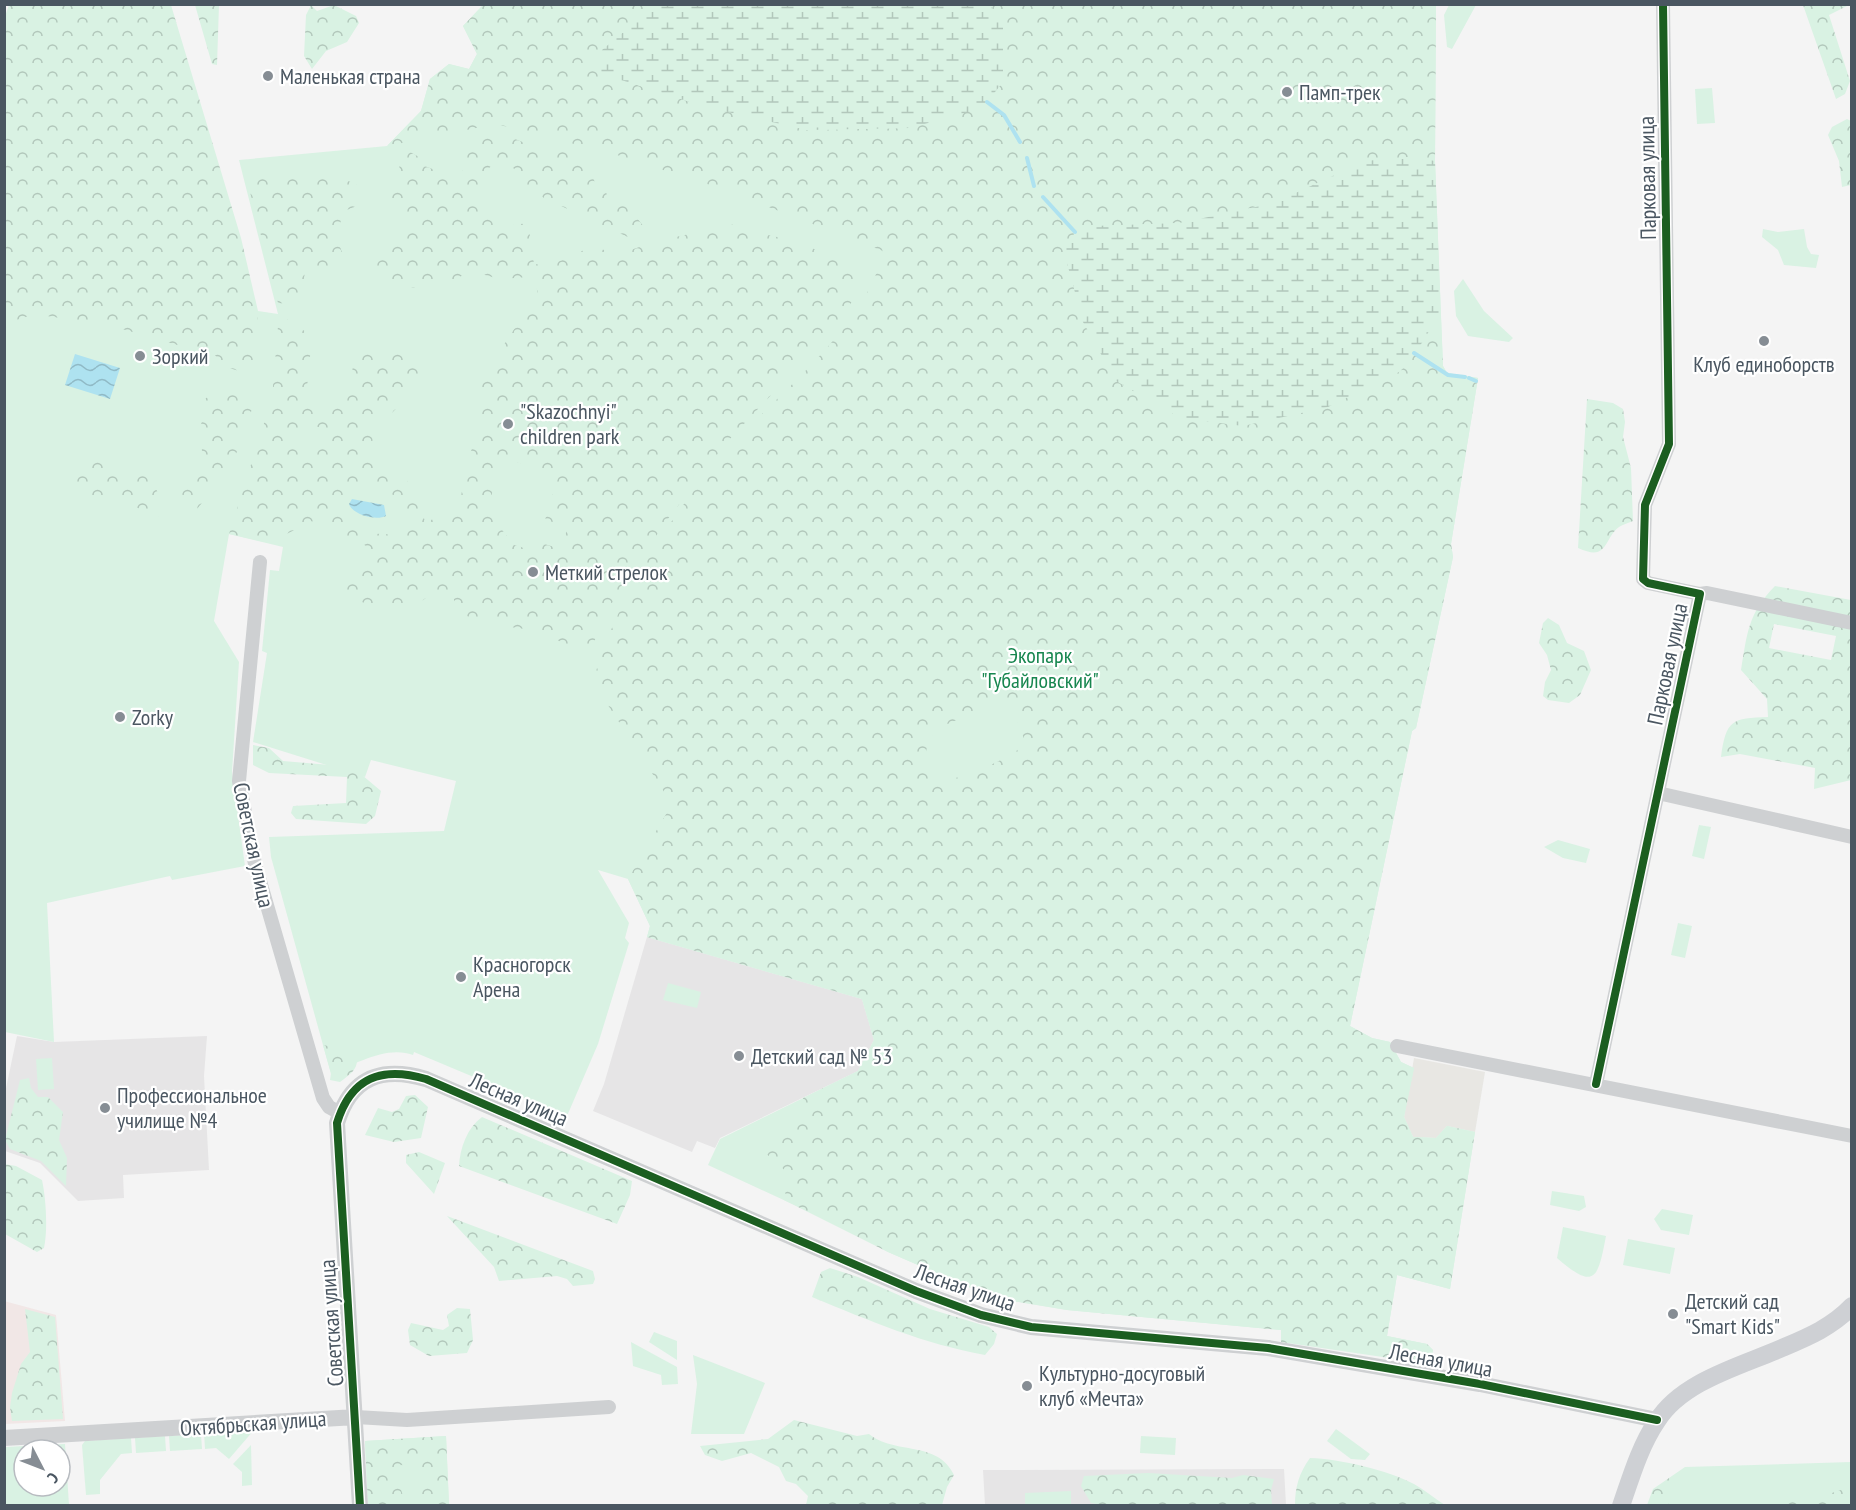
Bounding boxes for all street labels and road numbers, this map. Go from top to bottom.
street label: Парковая улица [1632,116,1662,240]
street label: Парковая улица [1640,601,1694,727]
street label: Советская улица [227,780,281,910]
street label: Лесная улица [465,1065,572,1132]
street label: Лесная улица [910,1256,1019,1317]
street label: Советская улица [313,1259,349,1387]
street label: Лесная улица [1386,1337,1495,1383]
street label: Октябрьская улица [179,1404,327,1442]

